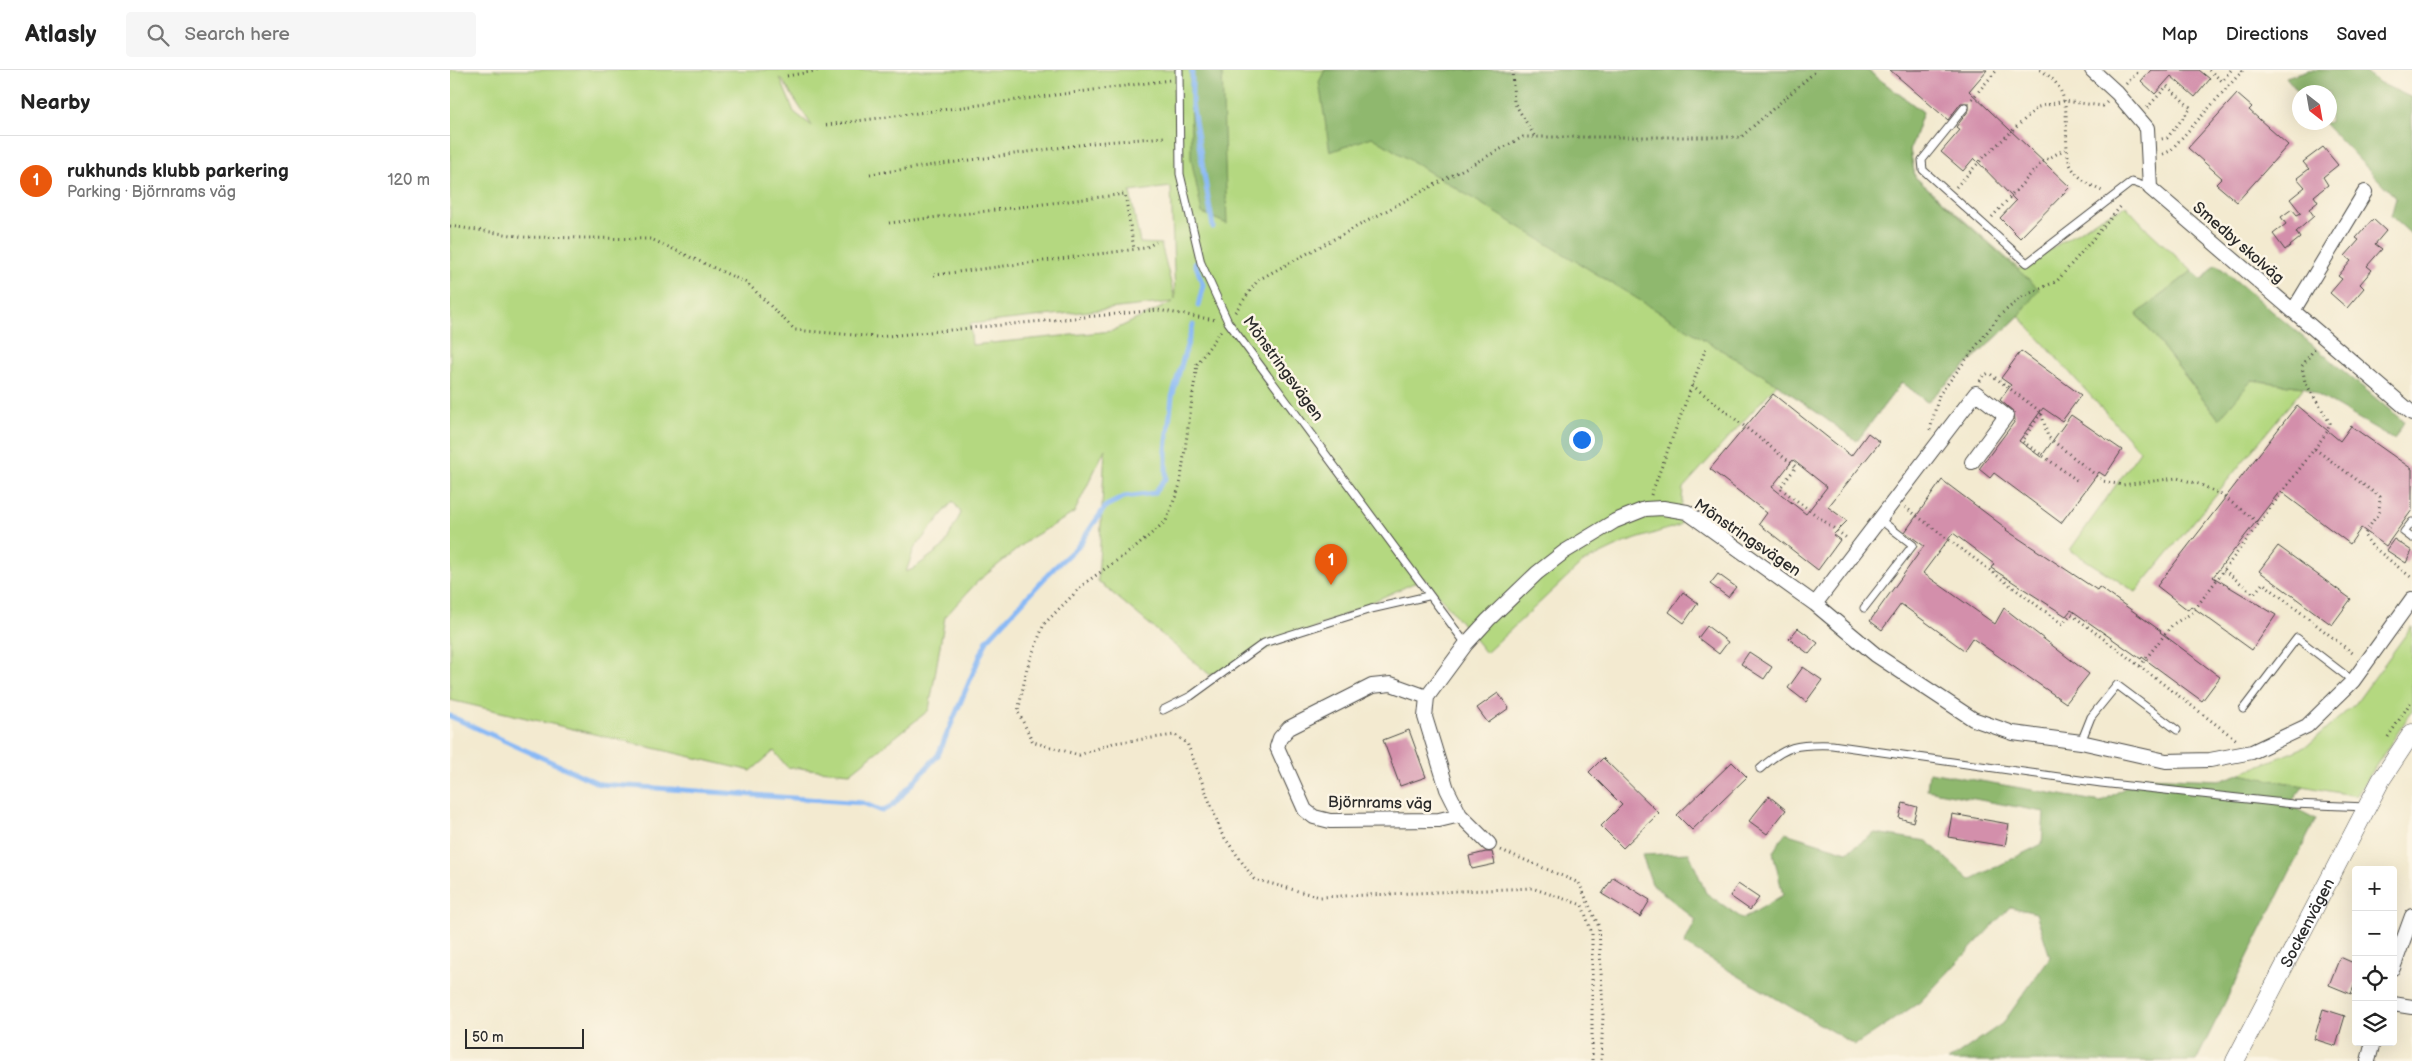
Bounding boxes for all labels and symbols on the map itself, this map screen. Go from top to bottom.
north arrow [2292,85,2337,130]
street label: Smedby skolväg [2188,198,2288,288]
street label: Mönstringsvägen [1238,313,1327,425]
your location [1569,427,1595,453]
street label: Mönstringsvägen [1690,495,1804,581]
pin: 1 [1315,544,1347,585]
street label: Björnrams väg [1328,793,1432,814]
street label: Sockenvägen [2277,875,2339,971]
scale bar [465,1026,584,1049]

